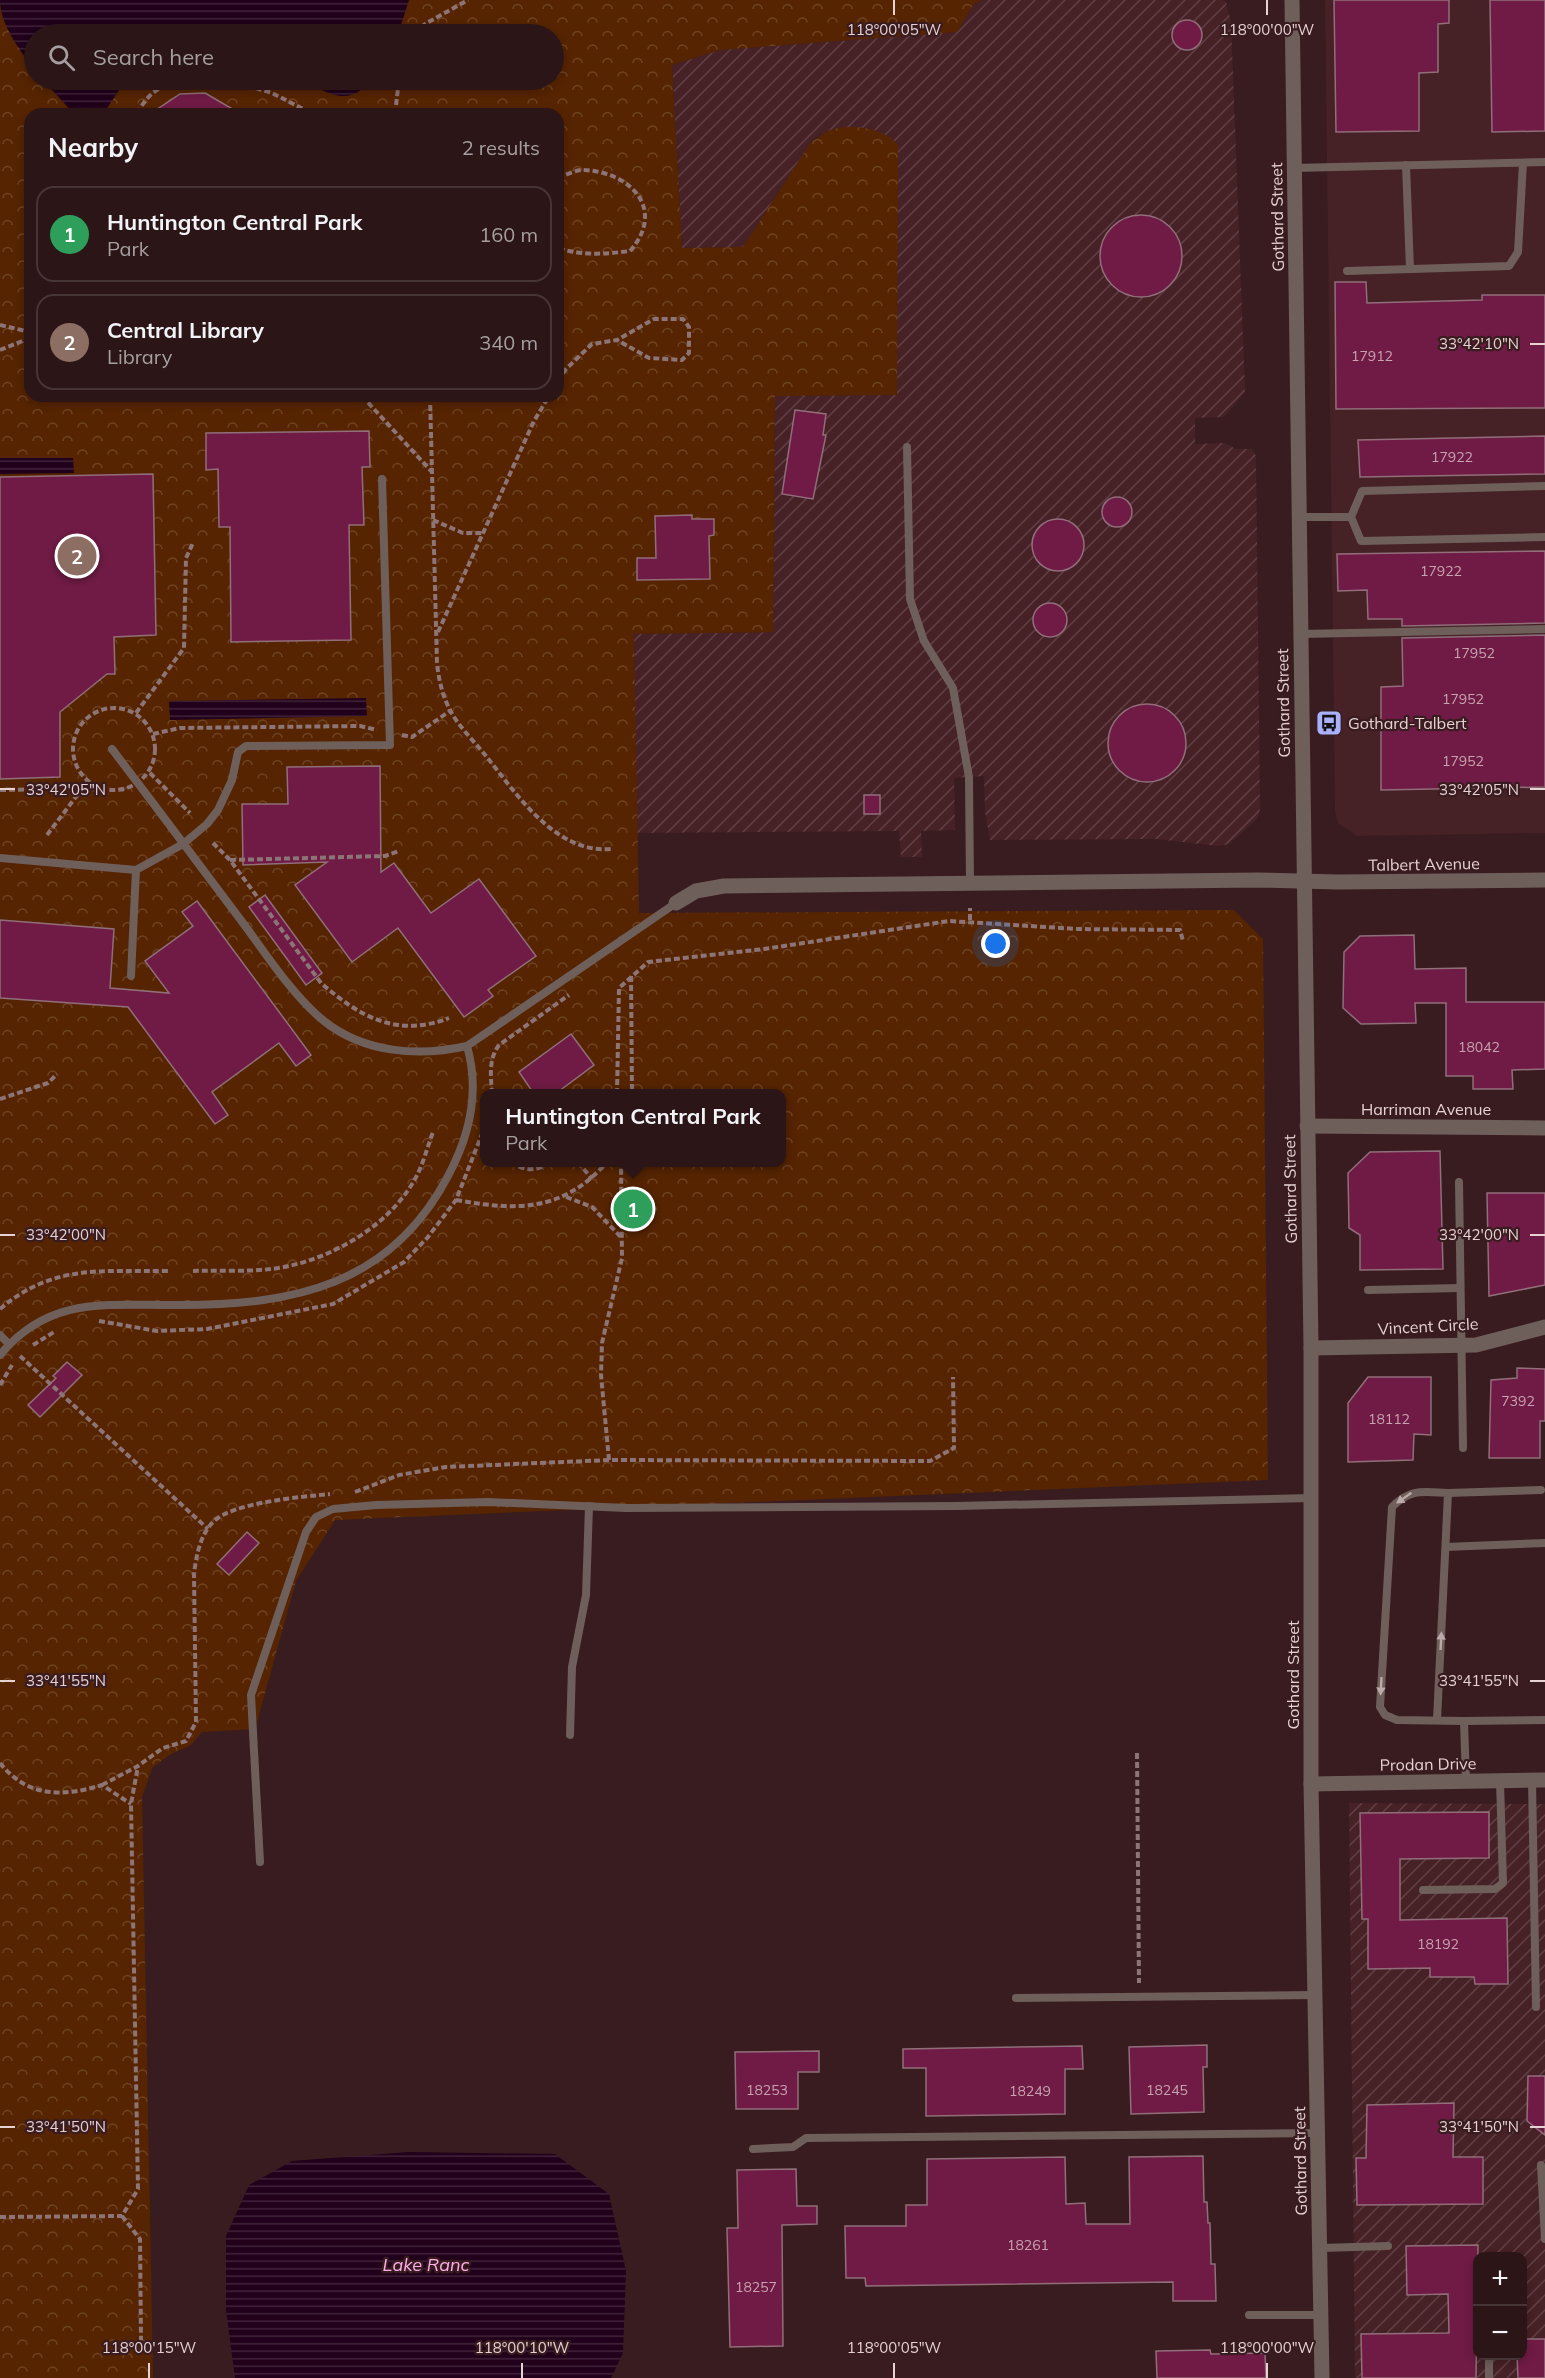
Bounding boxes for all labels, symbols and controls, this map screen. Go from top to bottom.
text: 118°00'05"W [847,20,942,39]
text: 118°00'00"W [1220,20,1315,39]
search box [24,24,564,90]
icon: search [45,41,78,74]
text: Search here [93,43,214,71]
text: Nearby [48,131,138,164]
text: 2 results [462,135,540,160]
street label: Gothard Street [1266,162,1288,272]
text: Huntington Central Park [107,208,362,236]
text: 1 [64,222,76,247]
text: 160 m [479,222,538,247]
text: Park [107,236,149,261]
text: Central Library [107,316,264,344]
text: 2 [64,330,76,355]
text: 340 m [479,330,538,355]
text: 33°42'10"N [1439,334,1519,353]
text: Library [107,344,172,369]
house number: 17912 [1351,347,1393,365]
house number: 17922 [1431,448,1473,466]
pin: 2 [58,534,97,578]
house number: 17922 [1420,562,1462,580]
house number: 17952 [1453,644,1495,662]
street label: Gothard Street [1272,648,1294,758]
house number: 17952 [1442,690,1484,708]
bus stop icon: Gothard-Talbert [1314,708,1344,738]
place label: Gothard-Talbert [1348,713,1467,733]
house number: 17952 [1442,752,1484,770]
text: 33°42'05"N [26,780,106,799]
text: 33°42'05"N [1439,780,1519,799]
street label: Talbert Avenue [1368,853,1480,875]
your location [981,929,1010,958]
house number: 18042 [1458,1038,1500,1056]
popup [480,1089,786,1167]
street label: Harriman Avenue [1361,1099,1491,1119]
text: Huntington Central Park [505,1102,761,1130]
text: Park [505,1130,547,1155]
street label: Gothard Street [1279,1134,1301,1244]
pin: 1 [614,1186,652,1232]
text: 33°42'00"N [26,1225,106,1244]
text: 33°42'00"N [1439,1225,1519,1244]
street label: Vincent Circle [1377,1313,1479,1339]
house number: 7392 [1501,1392,1535,1410]
house number: 18112 [1368,1410,1410,1428]
one-way arrow [1397,1492,1413,1504]
street label: Gothard Street [1283,1620,1303,1730]
one-way arrow [1437,1632,1446,1651]
text: 33°41'55"N [26,1671,106,1690]
text: 33°41'55"N [1439,1671,1519,1690]
one-way arrow [1377,1677,1386,1696]
street label: Prodan Drive [1380,1753,1476,1775]
house number: 18192 [1417,1935,1459,1953]
house number: 18253 [746,2081,788,2099]
house number: 18245 [1146,2081,1188,2099]
house number: 18249 [1009,2082,1051,2100]
street label: Gothard Street [1289,2106,1311,2216]
text: 33°41'50"N [26,2117,106,2136]
text: 33°41'50"N [1439,2117,1519,2136]
house number: 18261 [1007,2236,1049,2254]
map controls [1473,2252,1527,2360]
button: + [1473,2252,1527,2306]
water label: Lake Ranc [383,2253,469,2276]
house number: 18257 [735,2278,777,2296]
button: − [1473,2306,1527,2360]
text: 118°00'15"W [102,2338,197,2357]
text: 118°00'10"W [475,2338,570,2357]
text: 118°00'05"W [847,2338,942,2357]
text: 118°00'00"W [1220,2338,1315,2357]

